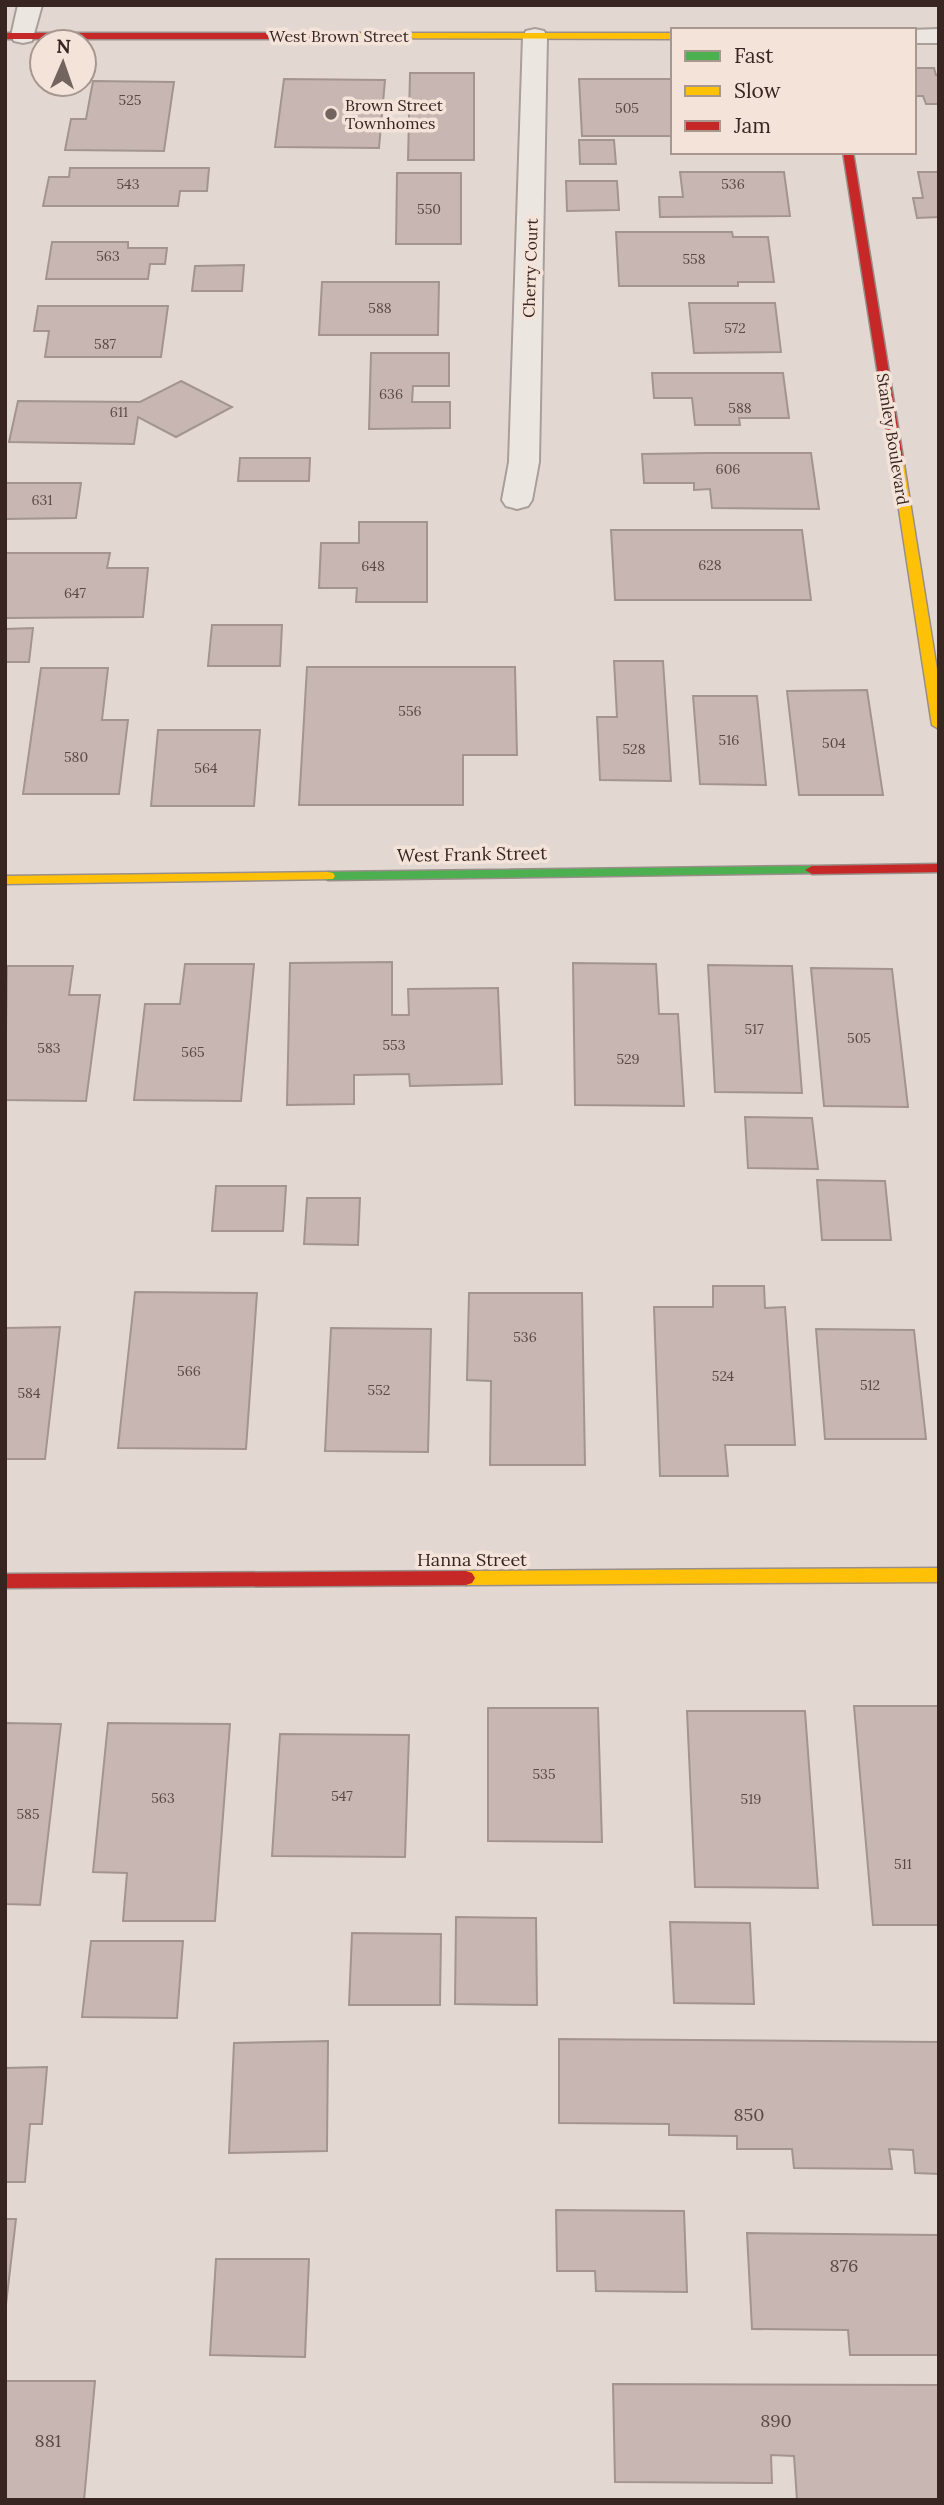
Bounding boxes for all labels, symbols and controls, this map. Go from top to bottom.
street label: West Brown Street [269,26,410,46]
north arrow [28,28,98,98]
legend [671,28,916,154]
text: N [56,34,72,58]
text: Fast [734,42,774,69]
text: Slow [734,77,781,104]
house number: 525 [119,91,141,109]
place label: Brown Street Townhomes [345,95,444,133]
house number: 505 [615,99,639,117]
marker: Brown Street Townhomes [323,106,339,122]
text: Jam [733,112,771,139]
house number: 543 [116,175,140,193]
house number: 536 [721,175,745,193]
house number: 550 [417,200,441,218]
street label: Cherry Court [518,217,542,318]
house number: 563 [96,247,120,265]
house number: 558 [682,250,706,268]
house number: 588 [368,299,392,317]
house number: 572 [724,319,746,337]
house number: 587 [94,335,117,353]
street label: Stanley Boulevard [873,372,913,507]
house number: 636 [379,385,403,403]
house number: 588 [728,399,752,417]
house number: 611 [110,403,128,421]
house number: 606 [716,460,740,478]
house number: 631 [32,491,53,509]
house number: 628 [698,556,722,574]
house number: 648 [361,557,385,575]
house number: 647 [64,584,87,602]
house number: 556 [398,702,422,720]
house number: 516 [719,731,739,749]
house number: 504 [822,734,846,752]
house number: 528 [622,740,646,758]
house number: 580 [64,748,88,766]
house number: 564 [194,759,218,777]
street label: West Frank Street [397,841,547,867]
house number: 517 [744,1020,764,1038]
house number: 505 [847,1029,871,1047]
house number: 553 [382,1036,406,1054]
house number: 583 [37,1039,61,1057]
house number: 565 [181,1043,205,1061]
house number: 529 [616,1050,640,1068]
house number: 536 [513,1328,537,1346]
house number: 566 [177,1362,201,1380]
house number: 524 [712,1367,735,1385]
house number: 512 [860,1376,880,1394]
house number: 552 [368,1381,390,1399]
house number: 584 [17,1384,41,1402]
street label: Hanna Street [417,1548,527,1571]
house number: 535 [532,1765,556,1783]
house number: 547 [331,1787,353,1805]
house number: 563 [151,1789,175,1807]
house number: 519 [741,1790,761,1808]
house number: 585 [16,1805,40,1823]
house number: 511 [894,1855,912,1873]
house number: 850 [733,2103,765,2126]
house number: 876 [830,2254,858,2277]
house number: 890 [760,2409,792,2432]
house number: 881 [35,2429,61,2452]

